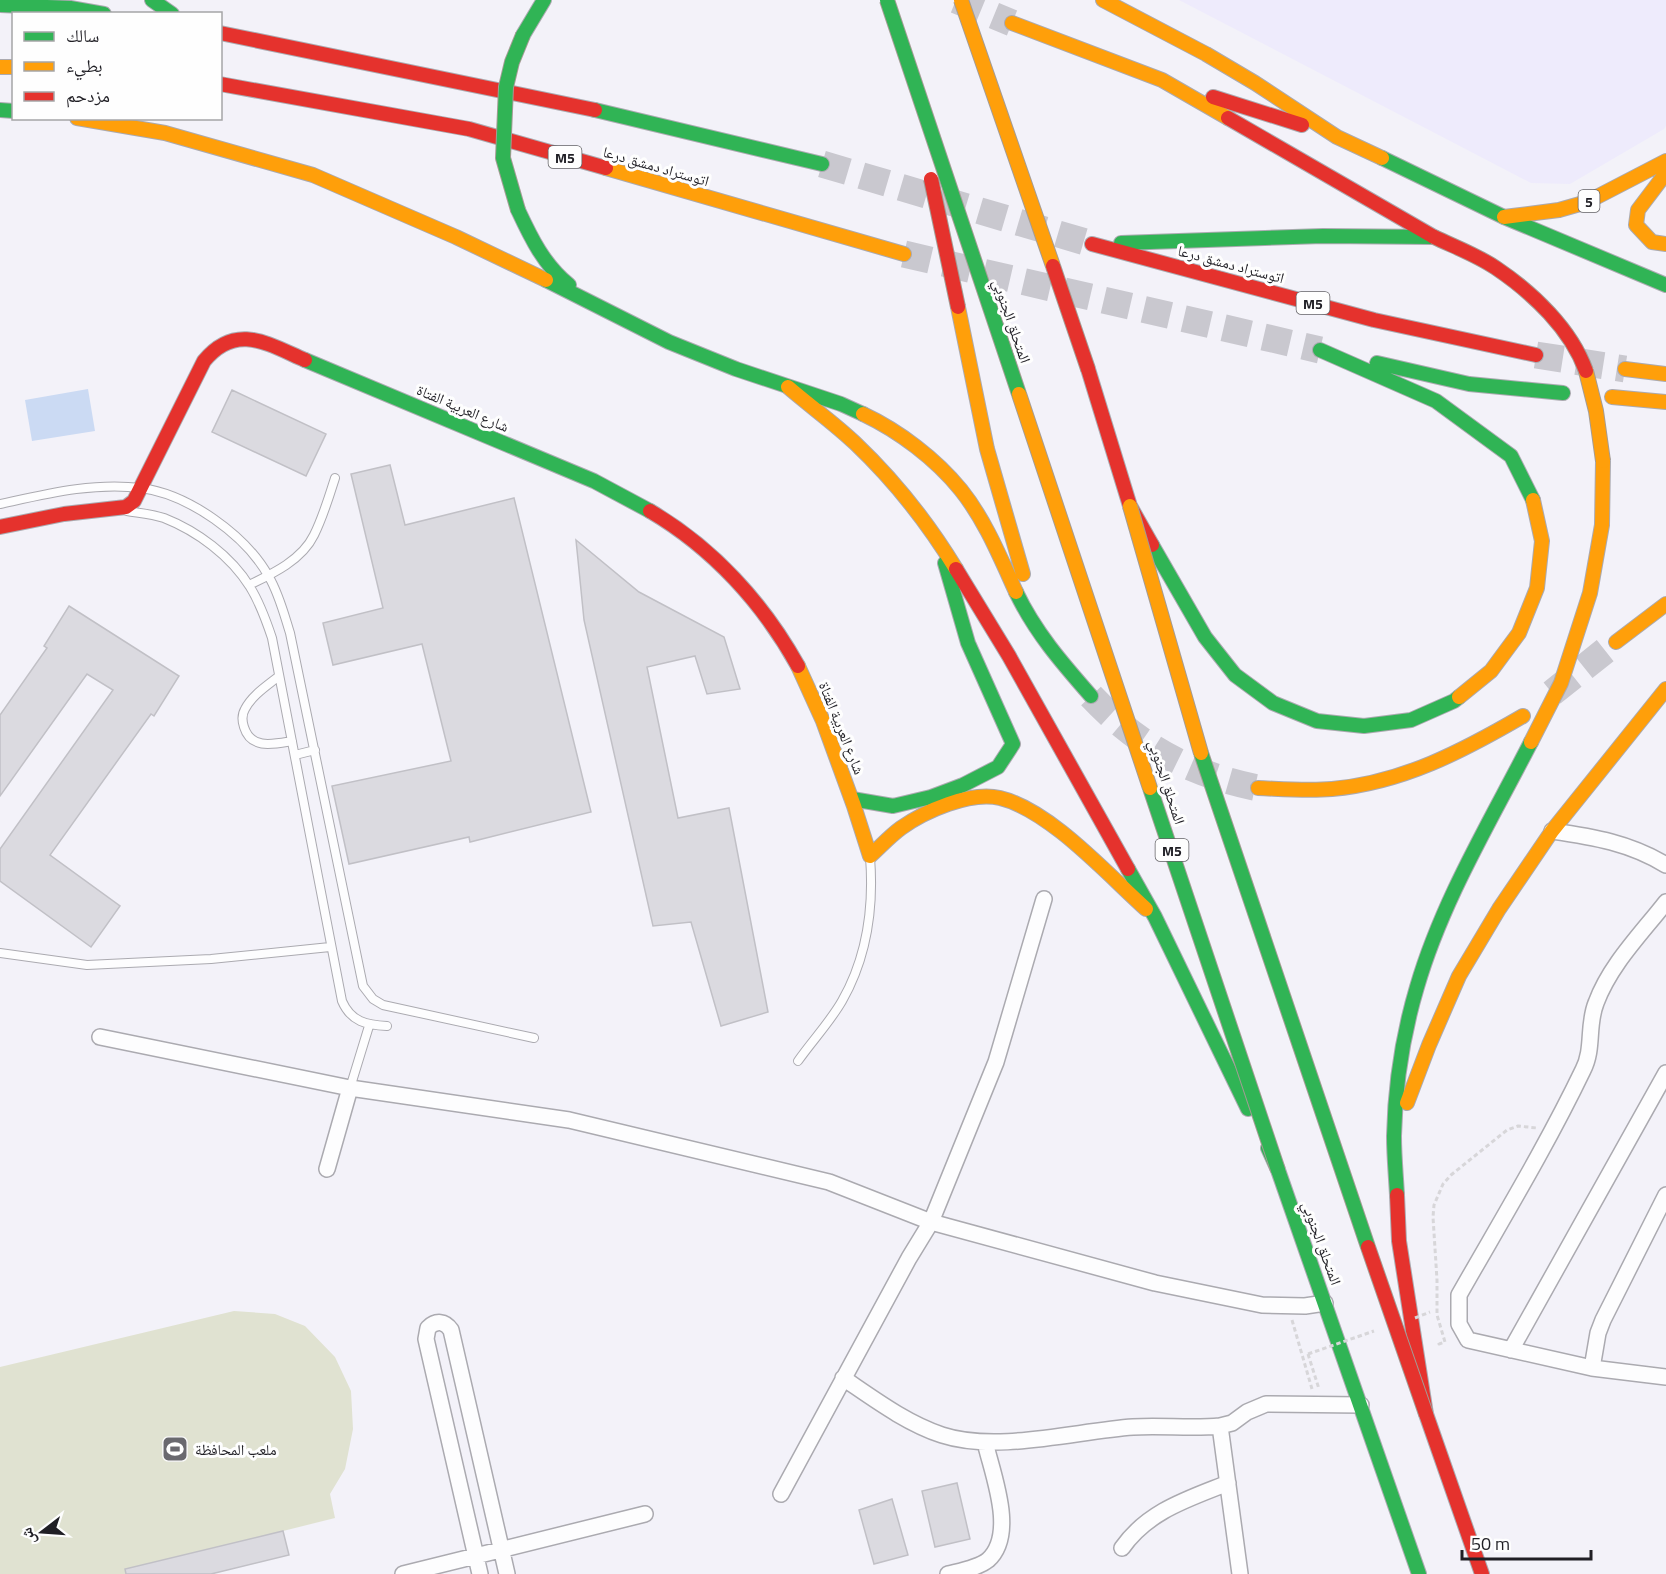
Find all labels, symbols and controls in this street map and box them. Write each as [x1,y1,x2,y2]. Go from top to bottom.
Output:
legend [12,12,222,120]
text: سالك [66,22,99,49]
text: بطيء [66,52,103,81]
text: مزدحم [66,82,110,109]
street label: اتوستراد دمشق درعا [600,140,712,192]
road number: M5 [548,146,582,168]
road number: 5 [1578,190,1600,212]
street label: اتوستراد دمشق درعا [1175,239,1287,289]
street label: المتحلق الجنوبي [986,276,1037,366]
road number: M5 [1296,292,1330,314]
street label: شارع العربية الفتاة [413,378,513,438]
street label: شارع العربية الفتاة [813,678,871,778]
street label: المتحلق الجنوبي [1142,737,1191,827]
road number: M5 [1156,839,1188,861]
street label: المتحلق الجنوبي [1295,1198,1348,1288]
sports icon: ملعب المحافظة [160,1434,190,1464]
place label: ملعب المحافظة [195,1438,277,1461]
north arrow [12,1502,72,1562]
scale bar [1462,1523,1591,1561]
text: ش [14,1525,42,1548]
text: 50 m [1471,1530,1510,1557]

